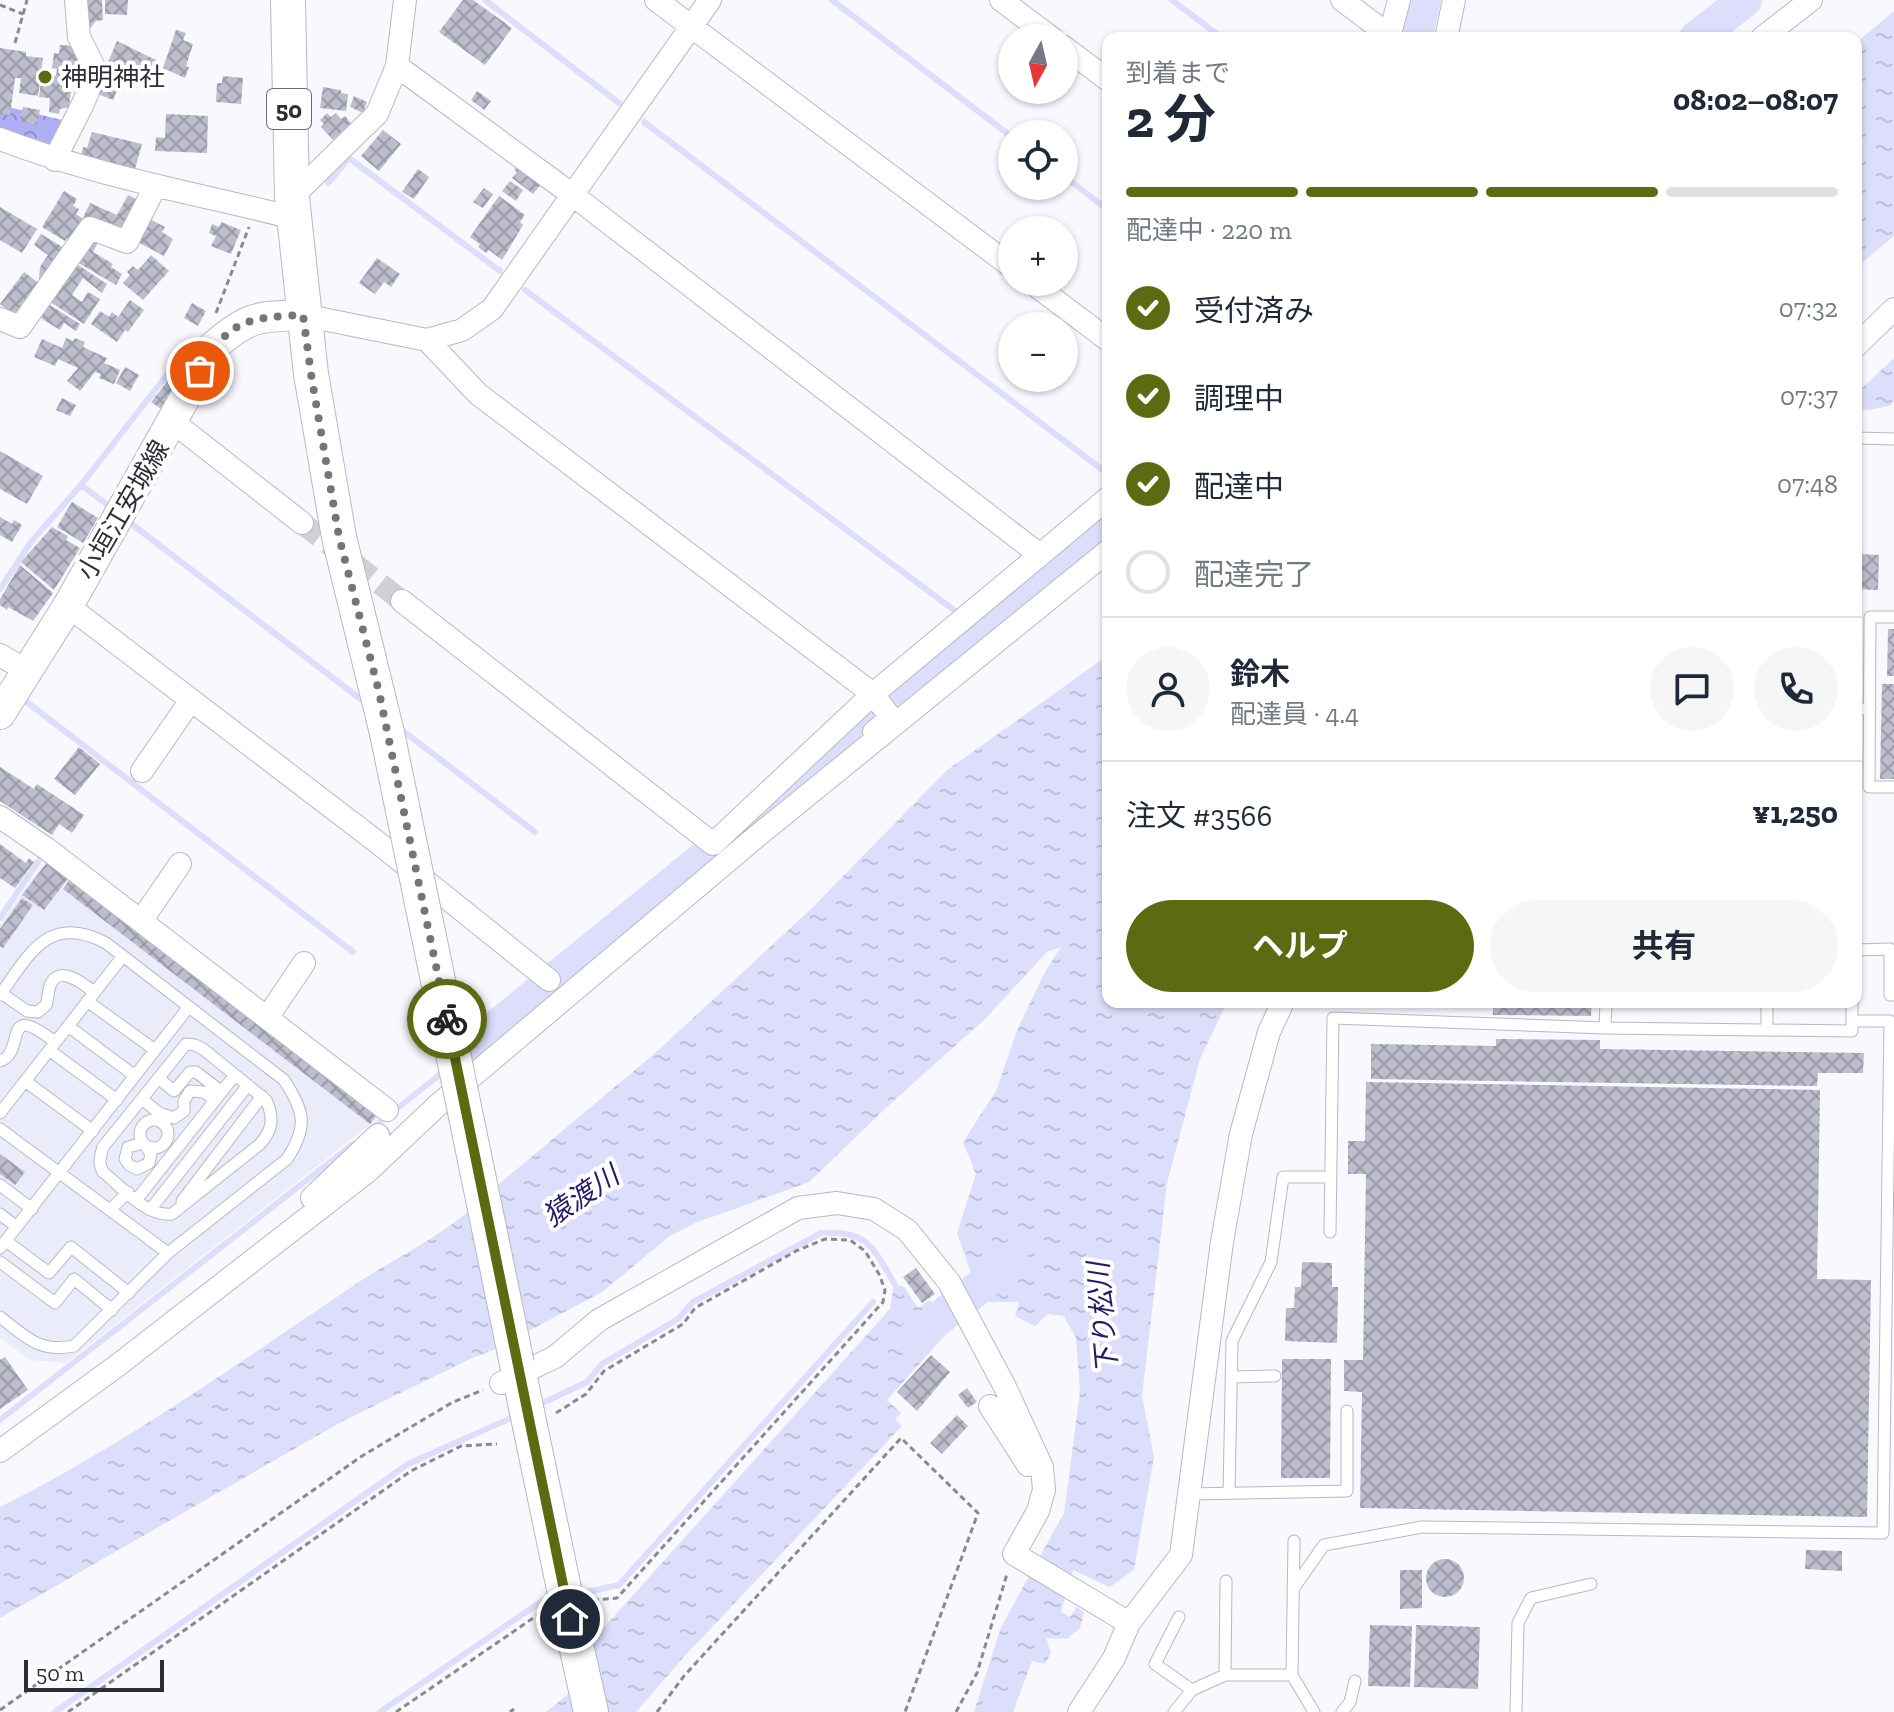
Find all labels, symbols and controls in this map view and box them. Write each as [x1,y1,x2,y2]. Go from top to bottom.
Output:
north arrow [998,24,1078,104]
map controls [998,24,1078,392]
text: 到着まで [1126,57,1230,89]
place label: 神明神社 [61,61,165,93]
marker: 神明神社 [36,68,54,86]
text: 08:02–08:07 [1673,82,1838,118]
text: 2 分 [1126,88,1216,150]
road number: 50 [267,89,311,129]
button: locate [998,120,1078,200]
text: 配達中 · 220 m [1126,214,1292,246]
button: + [998,216,1078,296]
icon: check [1126,286,1170,330]
text: 07:32 [1779,292,1838,324]
text: 受付済み [1194,293,1314,329]
button: − [998,312,1078,392]
pin [166,337,234,405]
icon: bag [178,349,222,393]
icon: check [1126,374,1170,418]
text: 07:37 [1780,380,1838,412]
text: 調理中 [1194,381,1284,417]
street label: 小垣江安城線 [70,434,176,586]
icon: check [1126,462,1170,506]
text: 07:48 [1777,468,1838,500]
text: 配達中 [1194,469,1284,505]
text: 配達完了 [1194,557,1314,593]
button: person [1126,647,1210,731]
button: chat [1650,647,1734,731]
button: phone [1754,647,1838,731]
text: 鈴木 [1230,656,1290,692]
text: 配達員 · 4.4 [1230,698,1359,730]
text: ¥1,250 [1752,795,1838,831]
text: 注文 #3566 [1126,798,1272,834]
button: ヘルプ [1126,900,1474,992]
button: 共有 [1490,900,1838,992]
courier [407,979,487,1059]
icon: bike [425,997,469,1041]
water label: 猿渡川 [537,1157,628,1233]
water label: 下り松川 [1081,1258,1124,1375]
pin [536,1585,604,1653]
icon: home [548,1597,592,1641]
scale bar [24,1656,164,1692]
text: 50 m [36,1660,84,1687]

